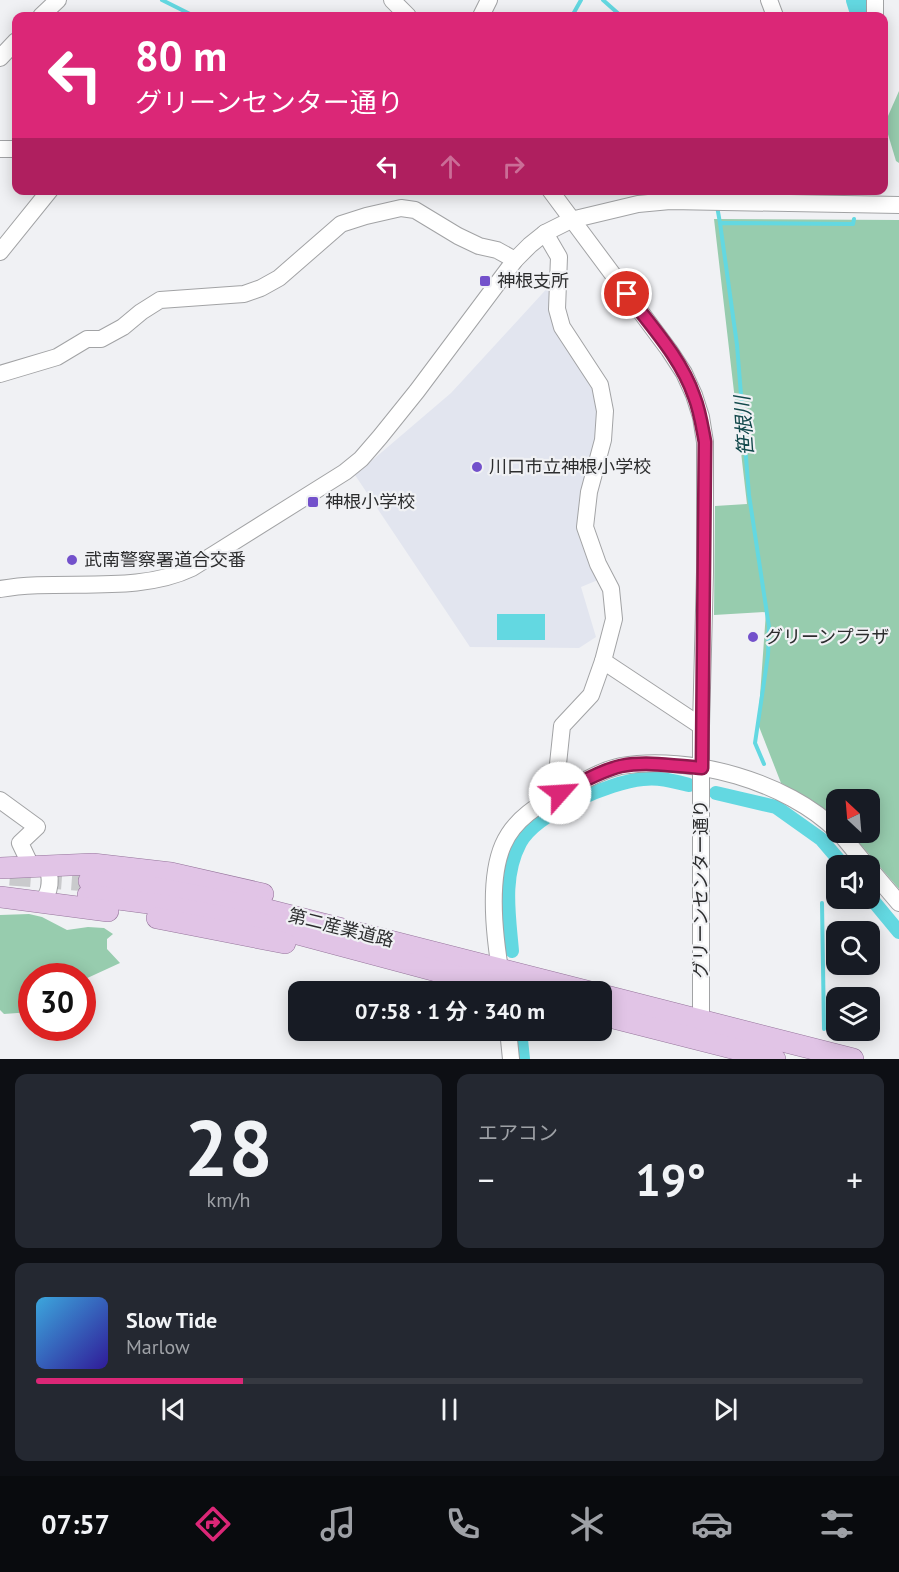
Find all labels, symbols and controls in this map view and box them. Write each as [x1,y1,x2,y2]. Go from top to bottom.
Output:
text: 80 m [135,28,227,83]
icon: left [36,36,114,114]
text: グリーンセンター通り [135,85,404,119]
icon: left [371,150,404,183]
icon: ahead [434,150,467,183]
icon: right [497,150,530,183]
pin [601,268,652,319]
place label: 神根支所 [497,269,569,292]
marker: 神根支所 [478,274,492,288]
icon: arrive [610,277,643,310]
water label: 笹根川 [729,393,759,457]
place label: 川口市立神根小学校 [489,455,651,478]
marker: 川口市立神根小学校 [470,460,484,474]
place label: 神根小学校 [325,490,415,513]
marker: 神根小学校 [306,495,320,509]
place label: 武南警察署道合交番 [84,548,246,571]
marker: 武南警察署道合交番 [65,553,79,567]
place label: グリーンプラザ [765,625,890,648]
marker: グリーンプラザ [746,630,760,644]
position arrow [528,761,592,825]
north arrow [826,789,880,843]
map controls [826,789,880,1041]
street label: グリーンセンター通り [689,799,712,979]
button: sound [826,855,880,909]
street label: 第二産業道路 [286,903,396,952]
button: search [826,921,880,975]
speed limit sign: 30 [18,963,96,1041]
button: layers [826,987,880,1041]
text: 07:58 · 1 分 · 340 m [355,997,545,1025]
text: 28 [184,1097,273,1198]
text: エアコン [478,1120,558,1146]
text: 19° [635,1150,706,1208]
text: − [478,1158,495,1201]
text: + [846,1158,863,1201]
text: km/h [207,1187,250,1213]
text: Slow Tide [126,1306,217,1334]
text: Marlow [126,1334,190,1360]
icon: previous [157,1393,190,1426]
icon: pause [433,1393,466,1426]
icon: next [709,1393,742,1426]
icon: directions [192,1503,234,1545]
icon: music [317,1503,359,1545]
icon: phone [442,1503,484,1545]
icon: climate [566,1503,608,1545]
icon: car [691,1503,733,1545]
icon: filters [816,1503,858,1545]
text: 07:57 [41,1507,110,1541]

